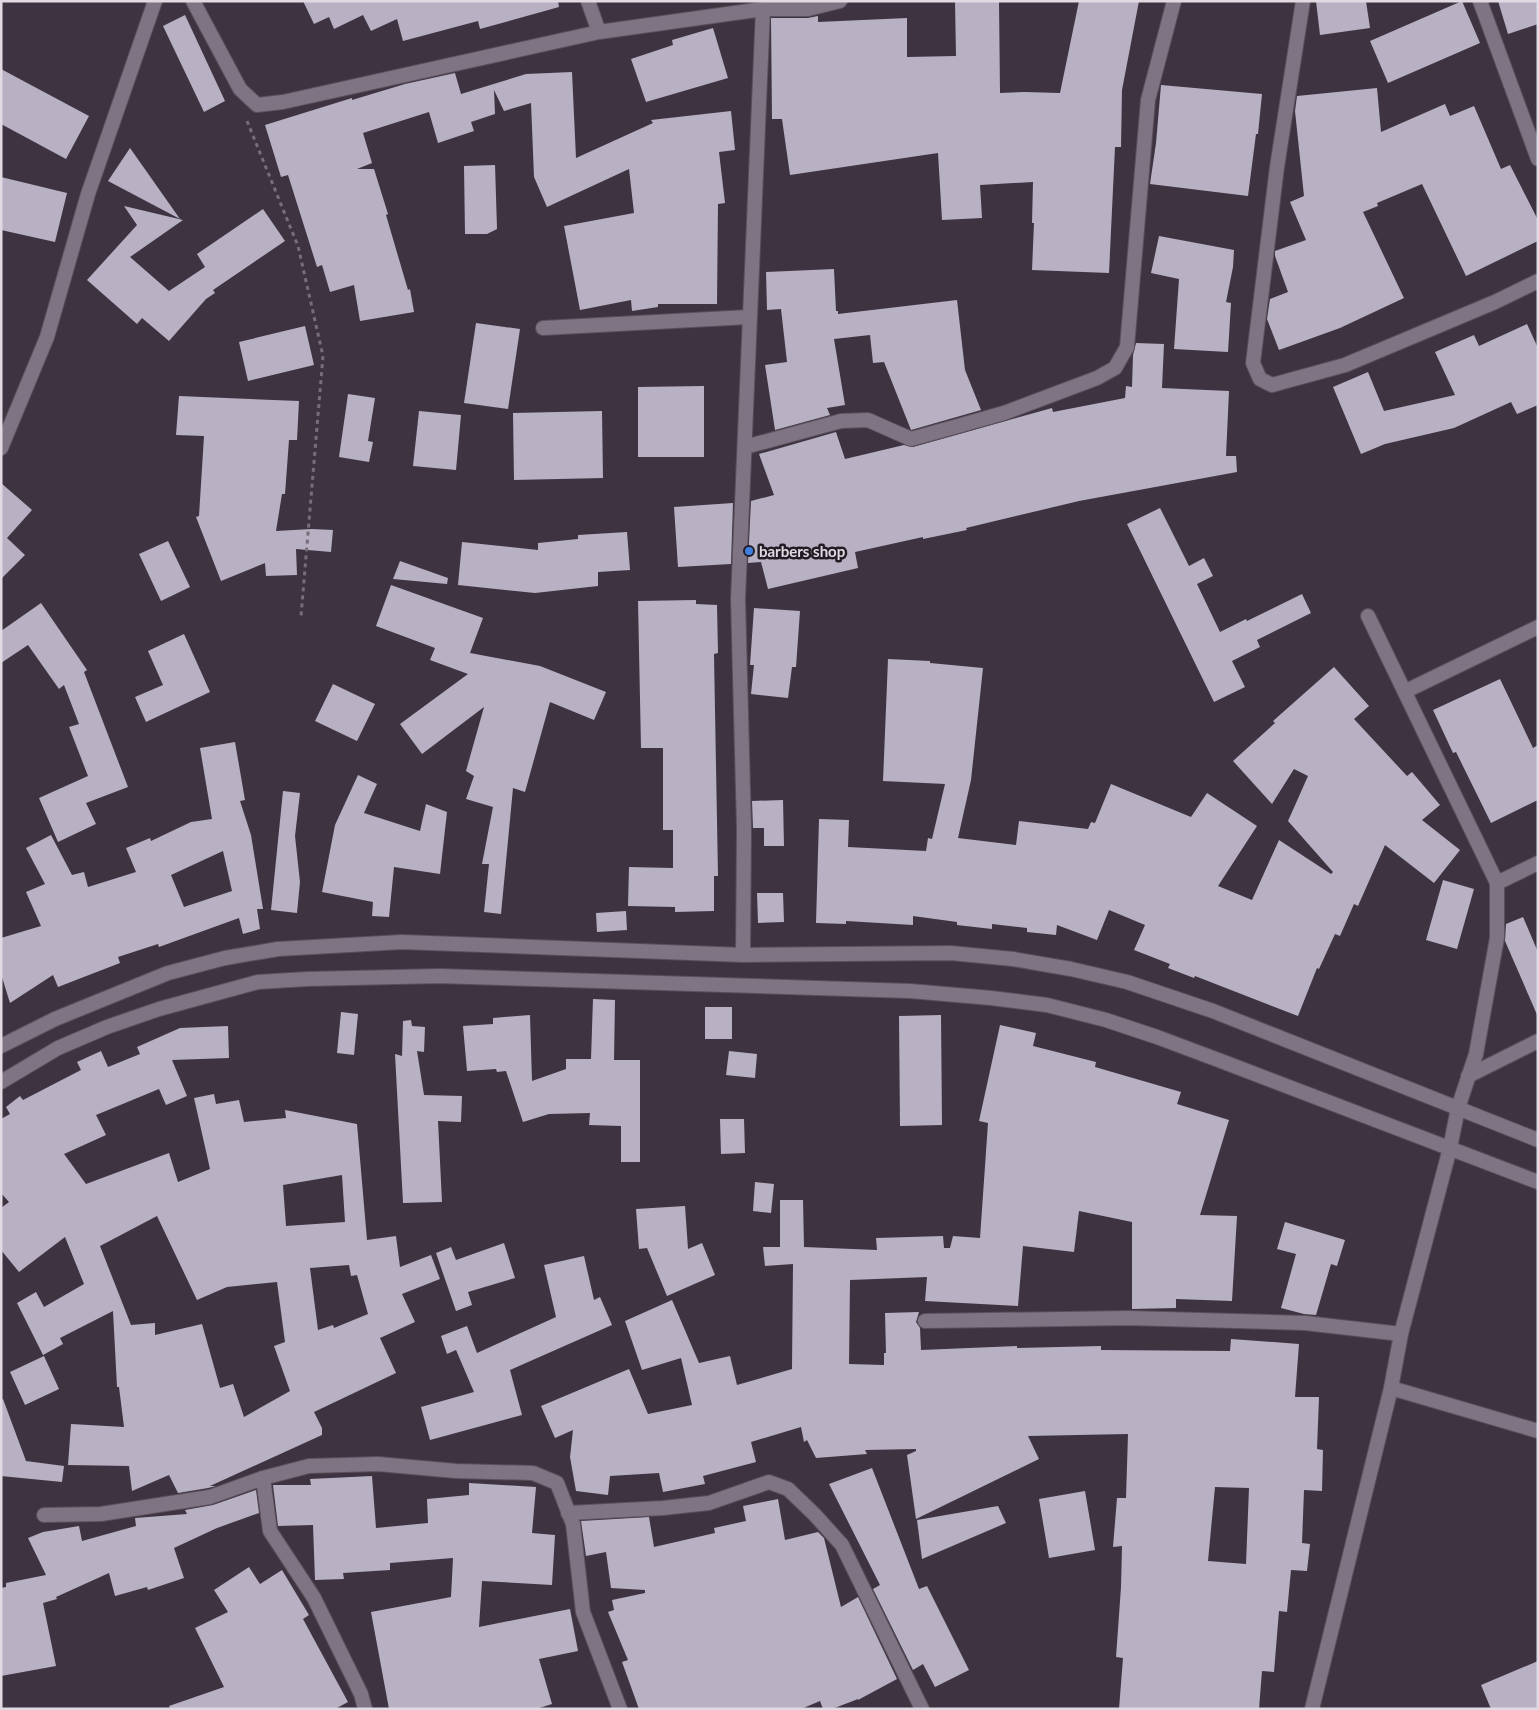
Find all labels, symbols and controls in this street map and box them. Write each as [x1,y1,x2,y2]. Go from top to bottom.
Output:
place label: barbers shop [759,542,845,560]
marker: barbers shop [743,545,755,557]

